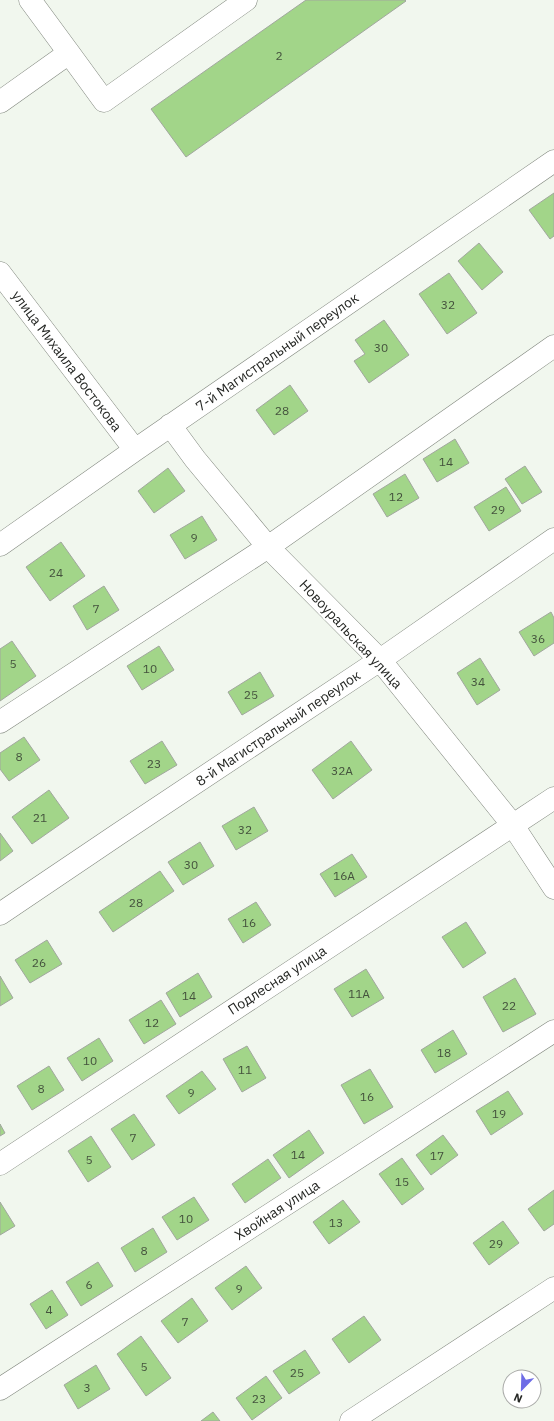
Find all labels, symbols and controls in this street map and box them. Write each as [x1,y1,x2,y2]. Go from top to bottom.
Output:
house number: 2 [275,48,283,63]
street label: улица Михаила Востокова [8,287,126,436]
street label: 7-й Магистральный переулок [192,289,362,415]
house number: 32 [441,297,455,312]
house number: 30 [374,340,388,355]
house number: 28 [275,403,289,418]
house number: 14 [439,454,453,469]
house number: 12 [389,489,403,504]
house number: 29 [491,502,505,517]
house number: 9 [190,530,198,545]
house number: 24 [49,565,63,580]
street label: Новоуральская улица [296,576,407,693]
house number: 7 [92,601,100,616]
house number: 36 [531,631,545,646]
house number: 5 [9,656,17,671]
house number: 10 [143,661,157,676]
street label: 8-й Магистральный переулок [192,666,364,790]
house number: 34 [471,674,485,689]
house number: 25 [244,687,258,702]
house number: 8 [15,749,23,764]
house number: 23 [147,756,161,771]
house number: 32А [331,763,353,778]
house number: 21 [33,810,47,825]
house number: 32 [238,822,252,837]
house number: 30 [184,857,198,872]
house number: 16А [333,868,355,883]
house number: 28 [129,895,143,910]
house number: 16 [242,915,256,930]
street label: Подлесная улица [224,941,330,1019]
house number: 26 [32,955,46,970]
house number: 11А [348,986,370,1001]
house number: 14 [182,988,196,1003]
house number: 22 [502,998,516,1013]
house number: 12 [145,1015,159,1030]
house number: 18 [437,1045,451,1060]
house number: 10 [83,1053,97,1068]
house number: 11 [238,1062,252,1077]
house number: 8 [37,1081,45,1096]
house number: 9 [187,1085,195,1100]
house number: 16 [360,1089,374,1104]
house number: 19 [492,1106,506,1121]
house number: 7 [129,1130,137,1145]
house number: 14 [291,1147,305,1162]
house number: 17 [430,1148,444,1163]
house number: 5 [85,1152,93,1167]
house number: 15 [395,1174,409,1189]
street label: Хвойная улица [231,1176,323,1244]
house number: 10 [179,1211,193,1226]
house number: 13 [329,1215,343,1230]
house number: 29 [489,1236,503,1251]
house number: 8 [140,1243,148,1258]
house number: 6 [85,1277,93,1292]
house number: 9 [235,1281,243,1296]
house number: 4 [45,1302,53,1317]
house number: 7 [181,1314,189,1329]
house number: 5 [140,1359,148,1374]
house number: 25 [290,1365,304,1380]
north arrow [502,1369,542,1409]
house number: 3 [83,1380,91,1395]
text: N [512,1390,524,1406]
house number: 23 [252,1391,266,1406]

